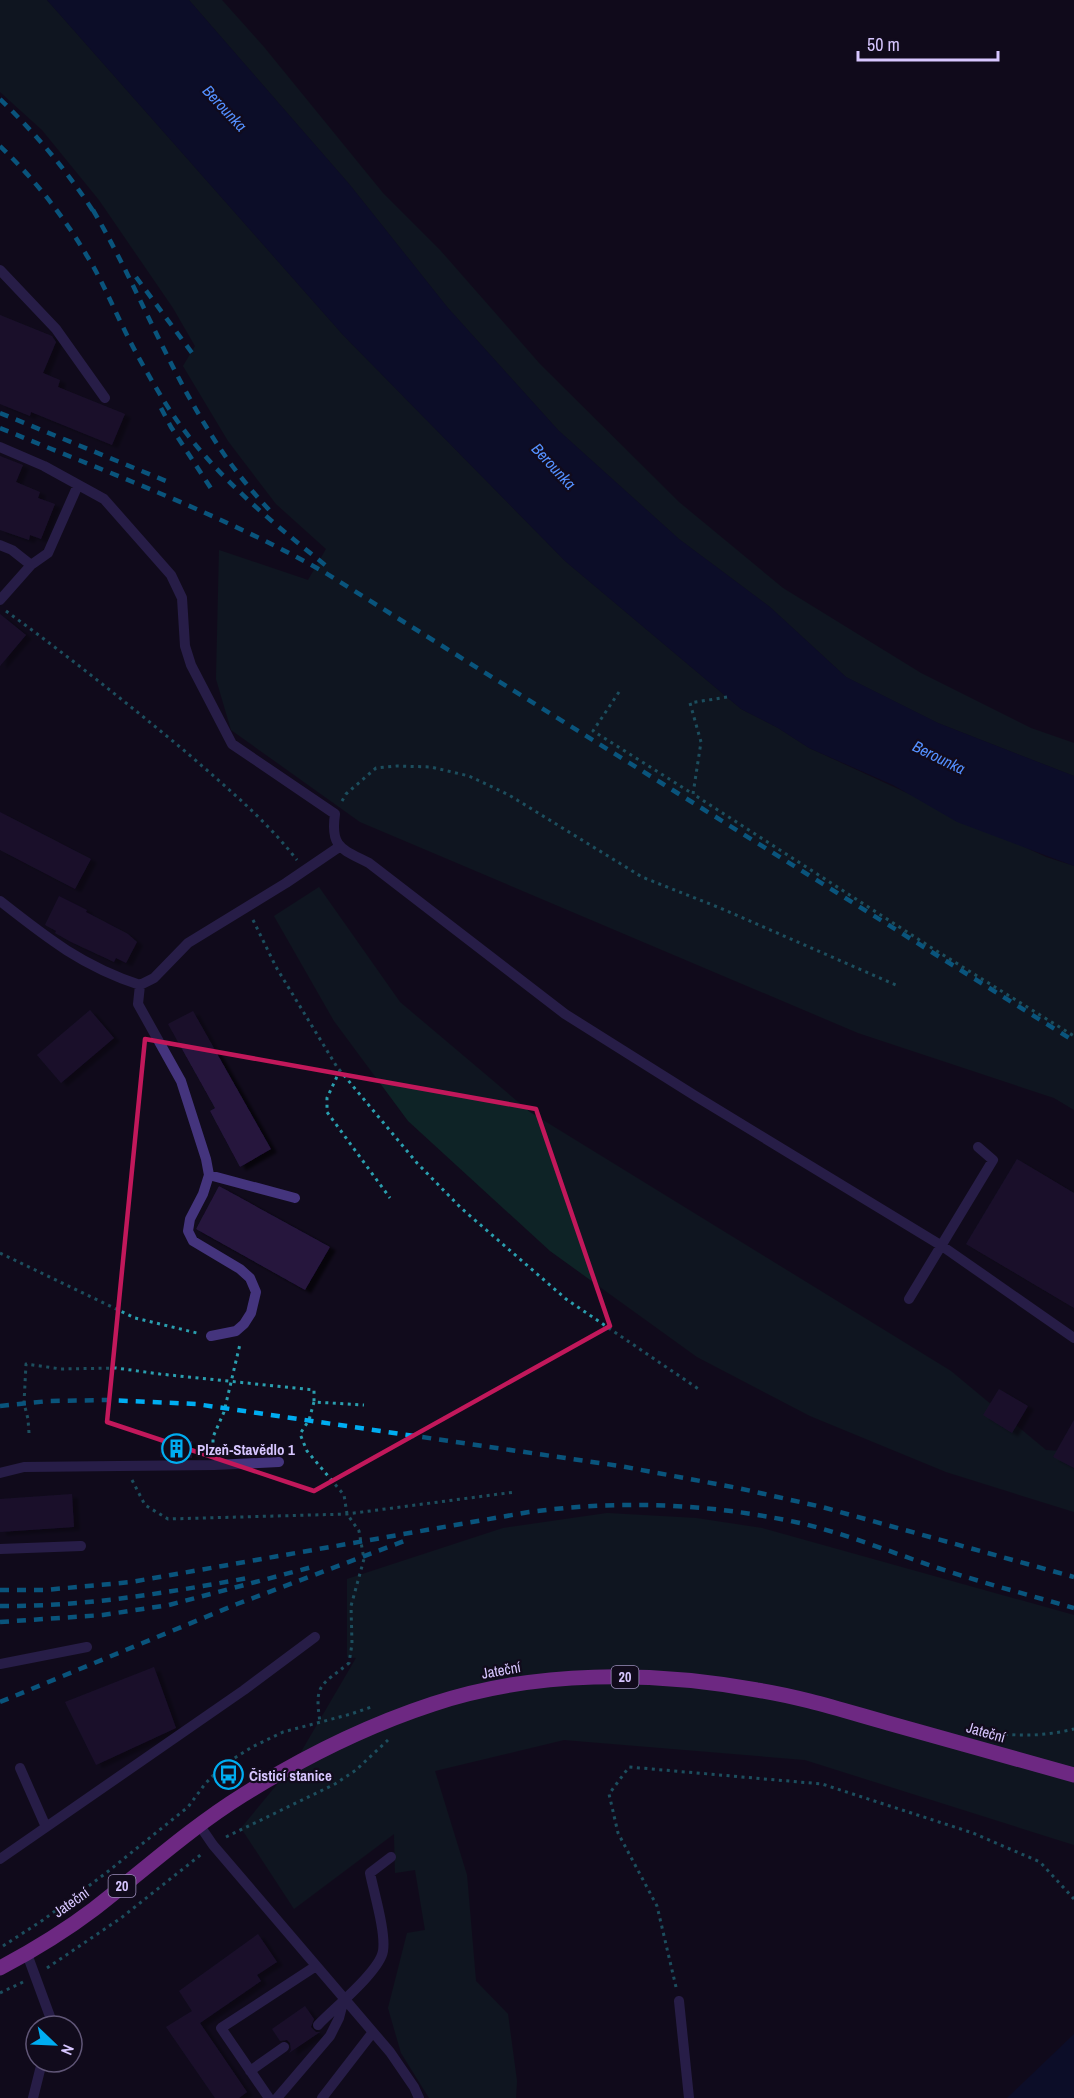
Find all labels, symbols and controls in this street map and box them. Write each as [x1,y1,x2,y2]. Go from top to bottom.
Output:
scale bar [858,24,998,62]
text: 50 m [867,32,900,57]
water label: Berounka [198,80,252,136]
water label: Berounka [527,438,581,494]
water label: Berounka [909,735,969,779]
building icon: Plzeň-Stavědlo 1 [160,1433,192,1465]
place label: Plzeň-Stavědlo 1 [197,1439,295,1460]
street label: Jateční [480,1656,523,1684]
road number: 20 [612,1666,638,1688]
street label: Jateční [964,1716,1009,1748]
bus stop icon: Čisticí stanice [212,1759,244,1791]
place label: Čisticí stanice [249,1765,332,1786]
road number: 20 [108,1875,136,1897]
street label: Jateční [49,1882,94,1922]
north arrow [24,2014,84,2074]
text: N [56,2041,80,2059]

